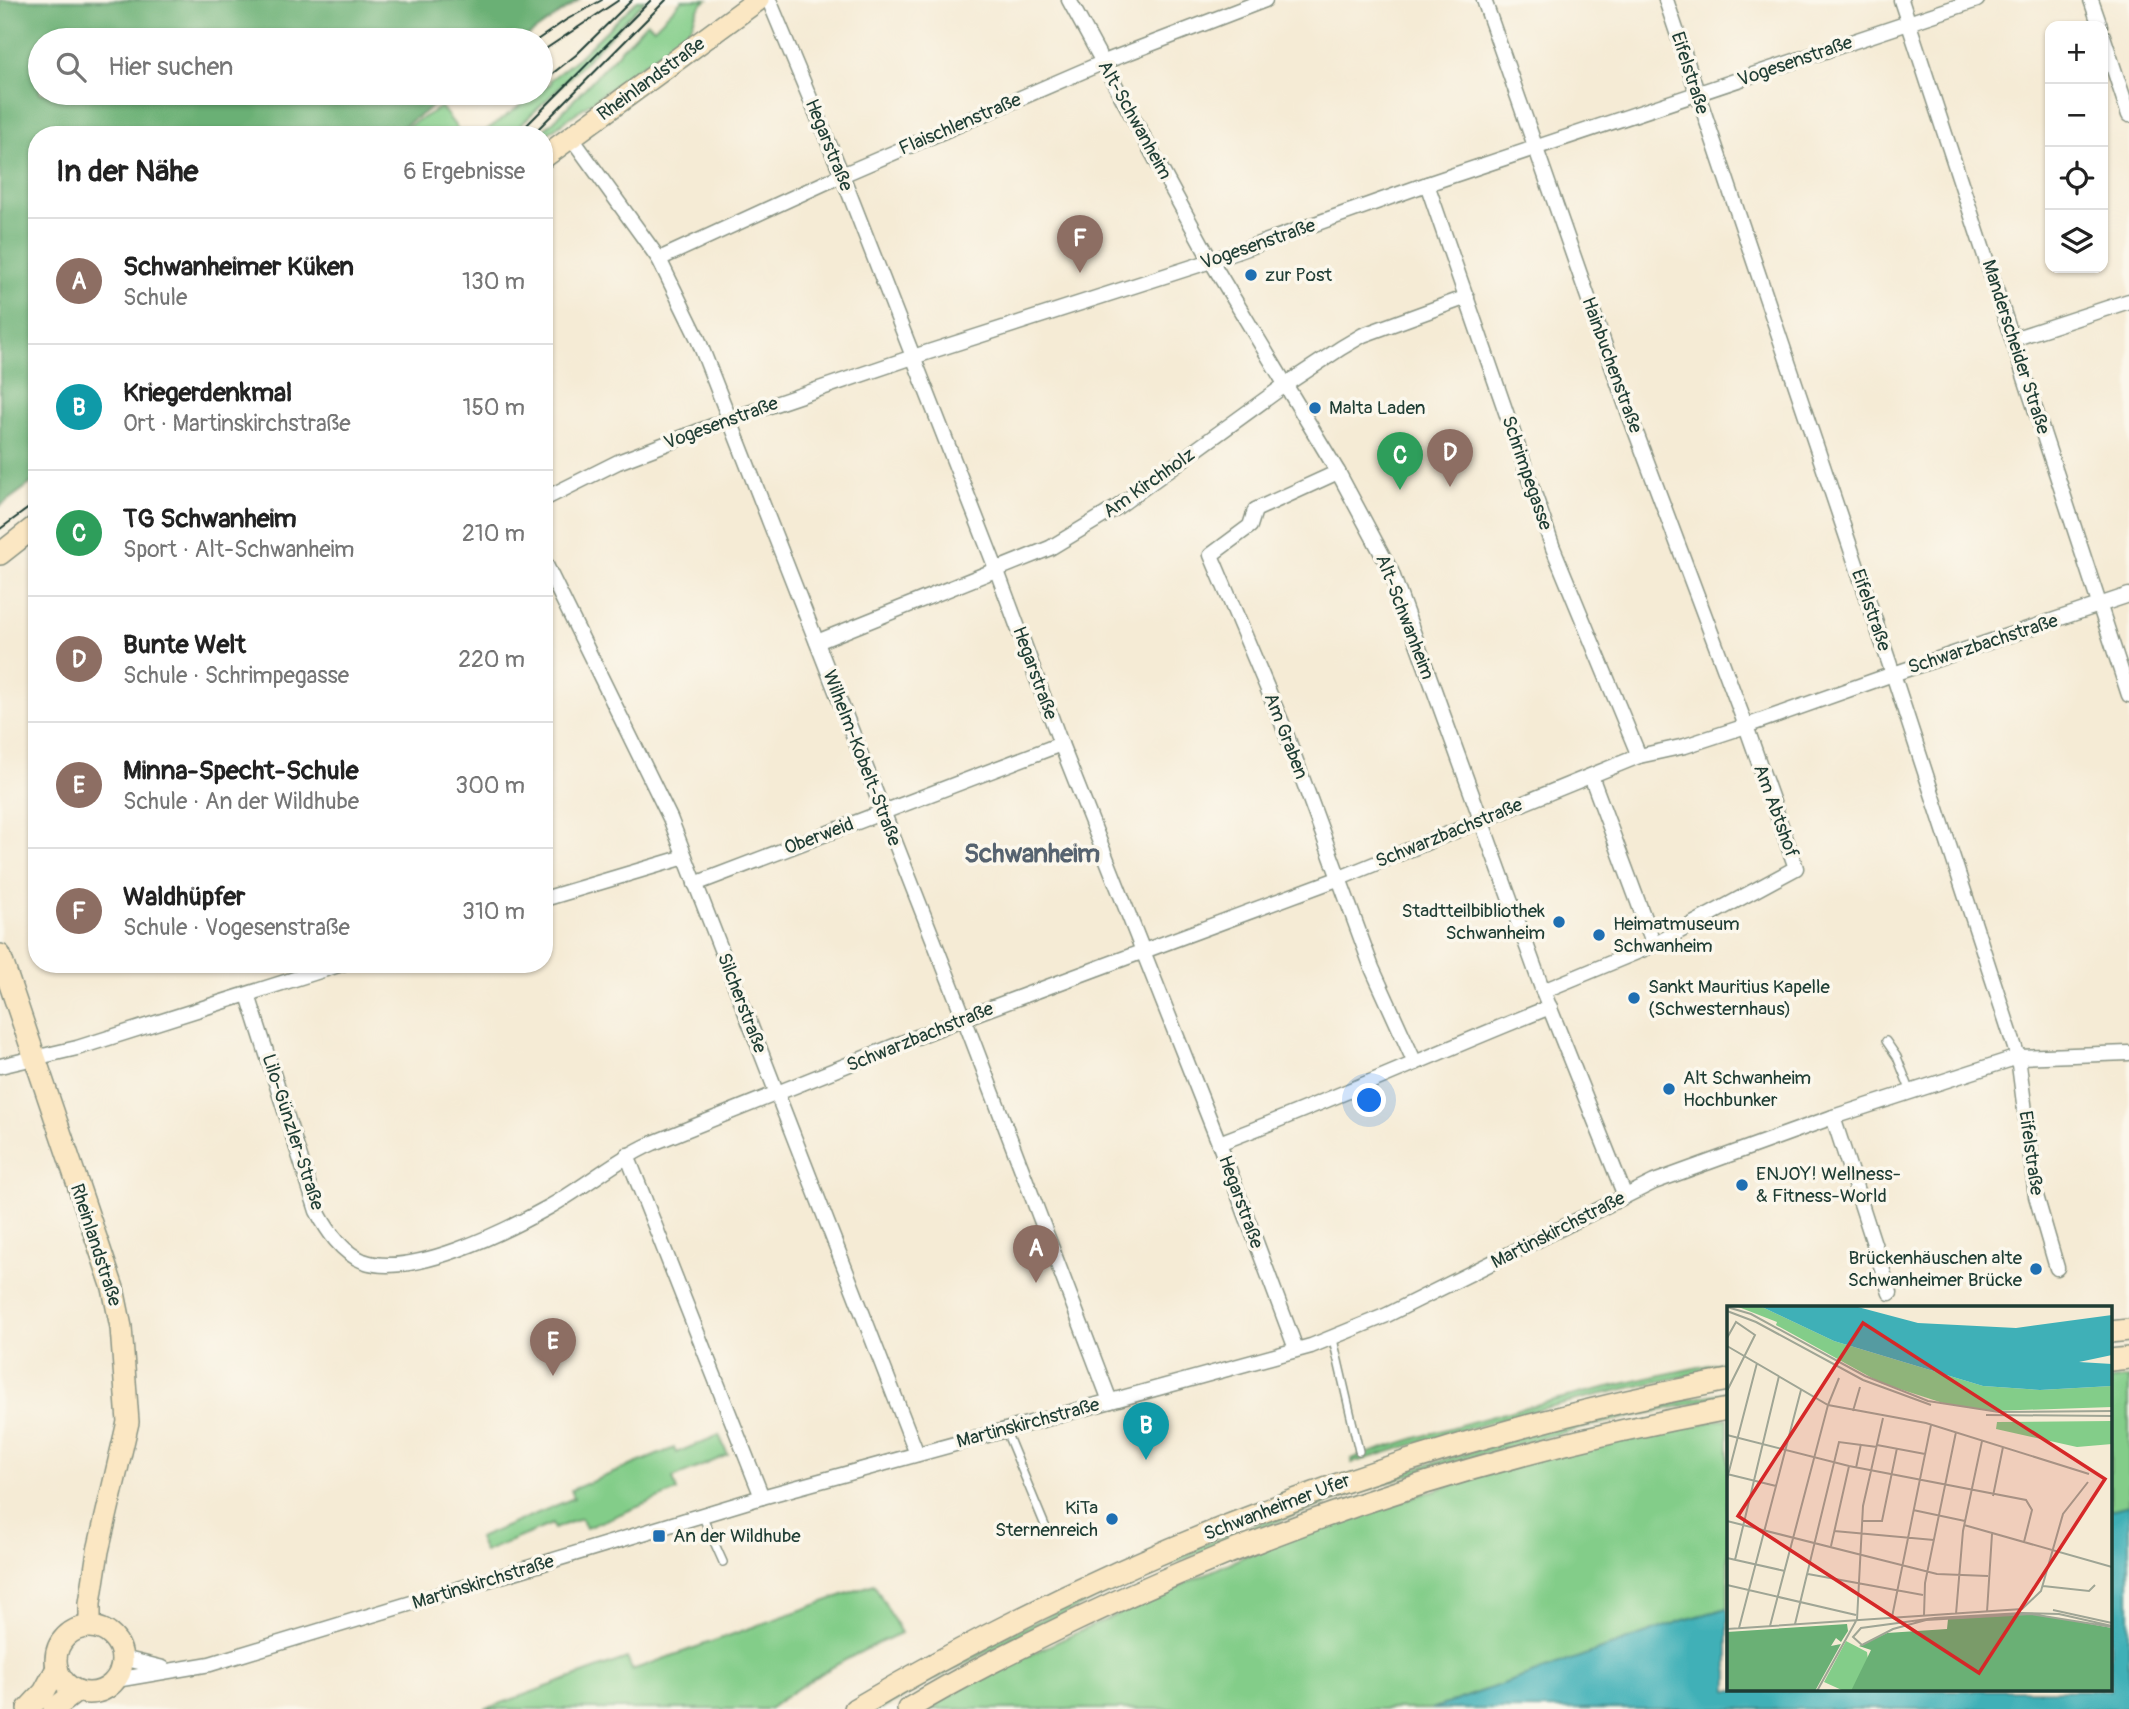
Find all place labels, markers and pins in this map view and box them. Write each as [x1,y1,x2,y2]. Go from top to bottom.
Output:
pin: F [1057,215,1103,273]
place label: zur Post [1265,263,1333,287]
marker: zur Post [1243,267,1259,283]
place label: Malta Laden [1329,396,1425,420]
marker: Malta Laden [1307,400,1323,416]
pin: D [1427,429,1473,487]
pin: C [1377,432,1423,490]
place label: Stadtteilbibliothek Schwanheim [1402,899,1545,945]
place label: Heimatmuseum Schwanheim [1613,912,1740,958]
marker: Stadtteilbibliothek Schwanheim [1551,914,1567,930]
marker: Heimatmuseum Schwanheim [1591,927,1607,943]
place label: Sankt Mauritius Kapelle (Schwesternhaus) [1648,975,1831,1021]
marker: Sankt Mauritius Kapelle (Schwesternhaus) [1626,990,1642,1006]
place label: Alt Schwanheim Hochbunker [1683,1066,1811,1112]
marker: Alt Schwanheim Hochbunker [1661,1081,1677,1097]
place label: ENJOY! Wellness- & Fitness-World [1756,1162,1901,1208]
marker: ENJOY! Wellness- & Fitness-World [1734,1177,1750,1193]
pin: A [1013,1225,1059,1283]
place label: Brückenhäuschen alte Schwanheimer Brücke [1848,1246,2023,1292]
marker: Brückenhäuschen alte Schwanheimer Brücke [2028,1261,2044,1277]
pin: E [530,1318,576,1376]
pin: B [1123,1402,1169,1460]
place label: KiTa Sternenreich [995,1496,1098,1542]
marker: KiTa Sternenreich [1104,1511,1120,1527]
place label: An der Wildhube [673,1524,801,1548]
marker: An der Wildhube [651,1528,667,1544]

